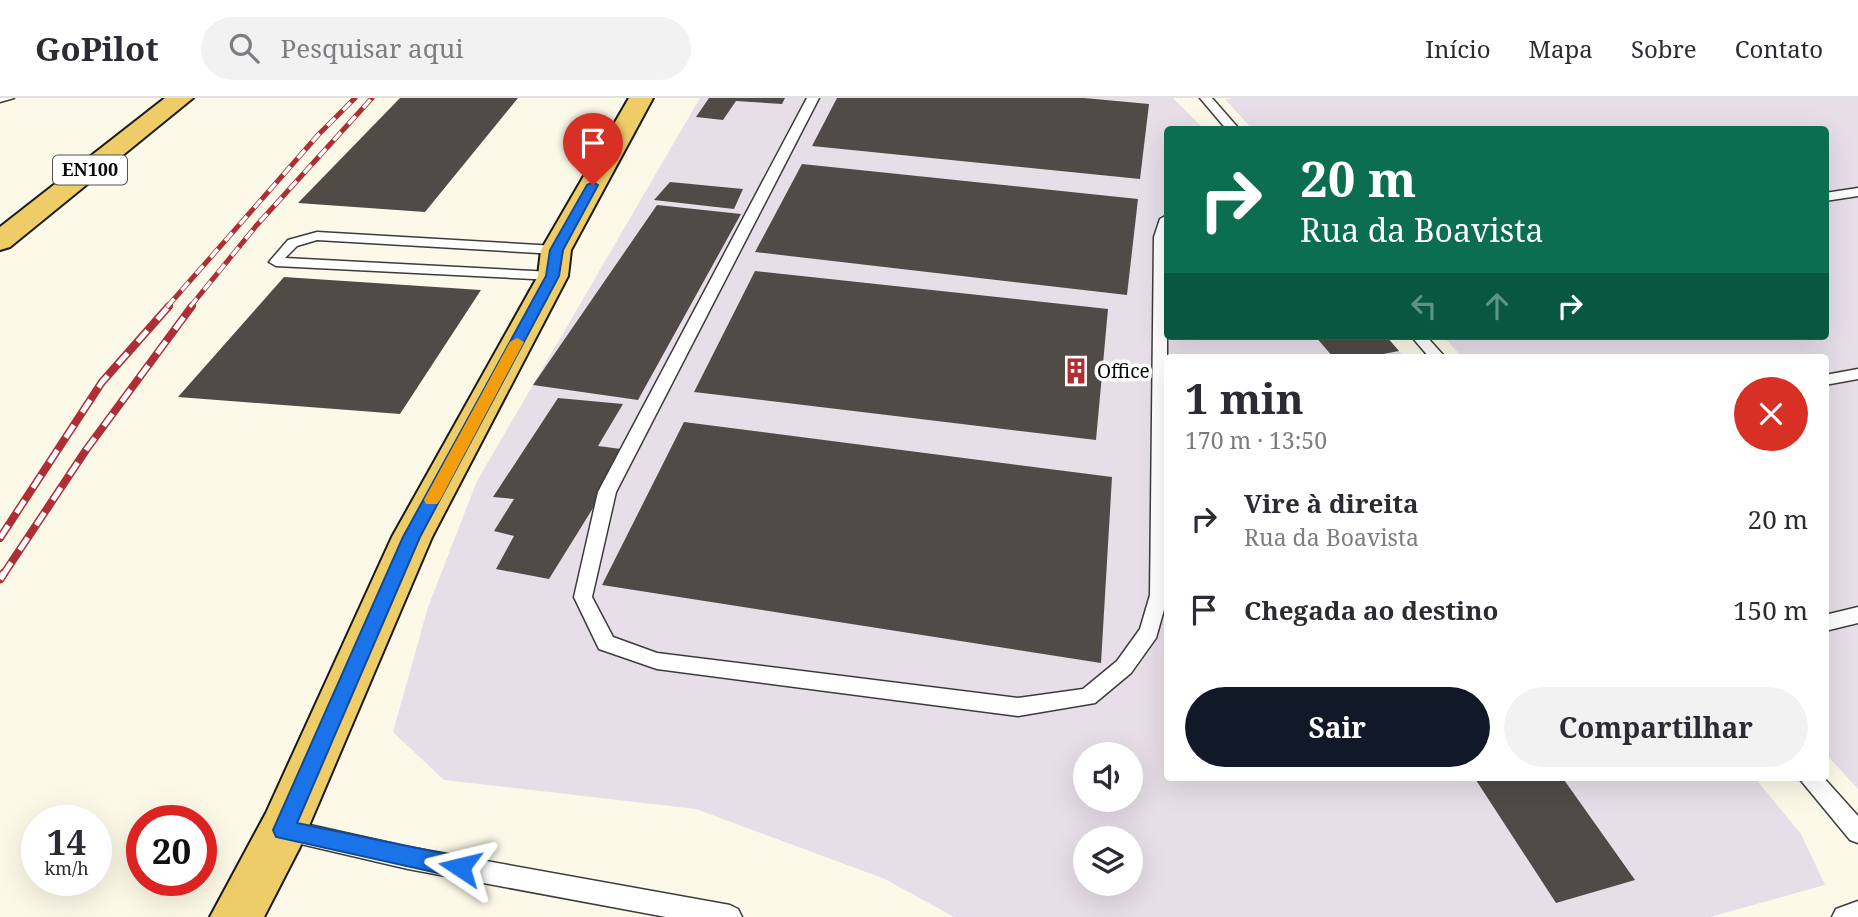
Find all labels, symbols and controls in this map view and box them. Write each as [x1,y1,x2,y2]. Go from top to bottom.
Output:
search box [201,17,691,80]
text: GoPilot [35,26,159,71]
icon: search [225,29,263,67]
text: Pesquisar aqui [281,30,464,66]
text: Início [1425,32,1491,65]
text: Mapa [1529,32,1593,65]
text: Sobre [1631,32,1697,65]
text: Contato [1735,32,1823,65]
pin [563,113,623,185]
icon: arrive [574,124,612,162]
text: 20 m [1300,145,1416,211]
icon: right [1185,154,1276,245]
road number: EN100 [53,156,127,184]
text: Rua da Boavista [1300,208,1544,251]
icon: left [1405,287,1443,325]
icon: ahead [1478,287,1516,325]
icon: right [1551,287,1589,325]
building icon: Office [1061,356,1091,386]
place label: Office [1097,358,1150,384]
text: 1 min [1185,369,1304,426]
button: close [1734,377,1808,451]
text: 170 m · 13:50 [1185,424,1327,456]
text: Vire à direita [1244,485,1419,521]
icon: right [1185,500,1223,538]
text: 20 m [1748,501,1808,537]
text: Rua da Boavista [1244,521,1419,553]
icon: arrive [1185,591,1223,629]
text: Chegada ao destino [1244,592,1499,628]
text: 150 m [1733,592,1808,628]
button: Sair [1185,687,1490,767]
button: Compartilhar [1504,687,1808,767]
map controls [1073,742,1143,896]
button: sound [1073,742,1143,812]
speed limit sign: 20 [126,805,217,896]
text: 14 [47,818,86,865]
button: layers [1073,826,1143,896]
position arrow [423,830,497,904]
text: km/h [44,856,89,880]

